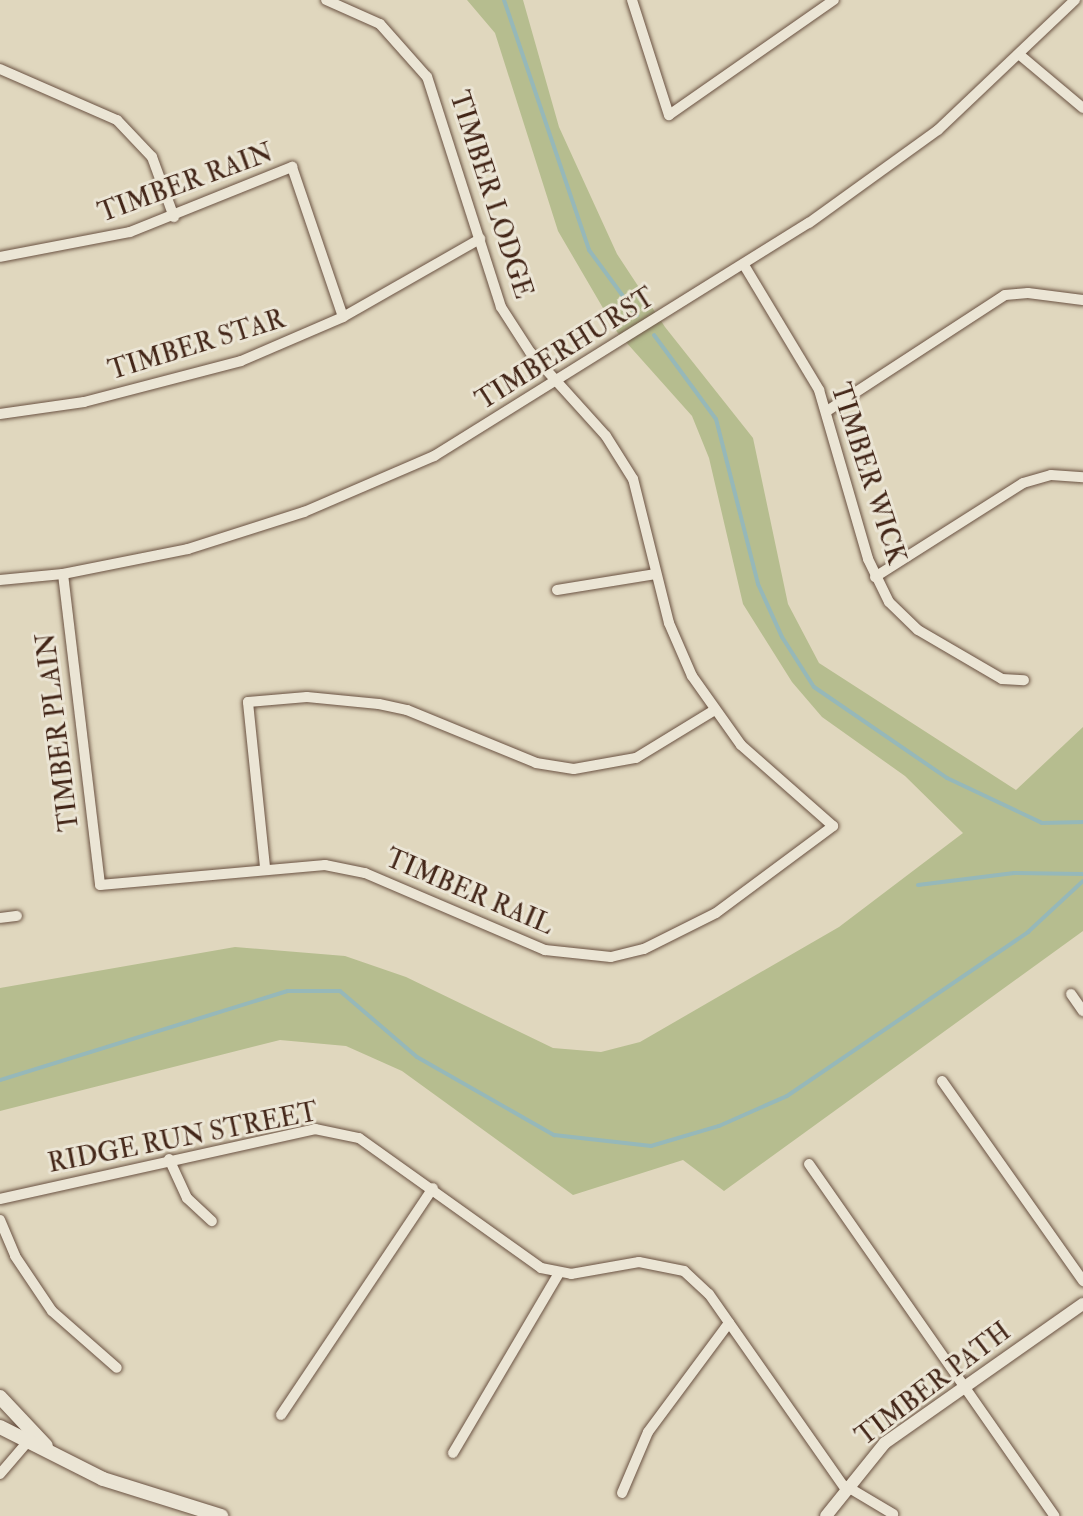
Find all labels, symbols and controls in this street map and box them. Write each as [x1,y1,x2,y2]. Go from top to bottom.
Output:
street label: TIMBER LODGE [442,87,538,303]
street label: TIMBER RAIN [94,138,278,230]
street label: TIMBERHURST [471,283,661,417]
street label: TIMBER STAR [105,304,289,388]
street label: TIMBER WICK [823,379,911,569]
street label: TIMBER PLAIN [31,631,87,833]
street label: TIMBER RAIL [380,844,558,942]
street label: RIDGE RUN STREET [46,1098,320,1180]
street label: TIMBER PATH [851,1317,1017,1453]

